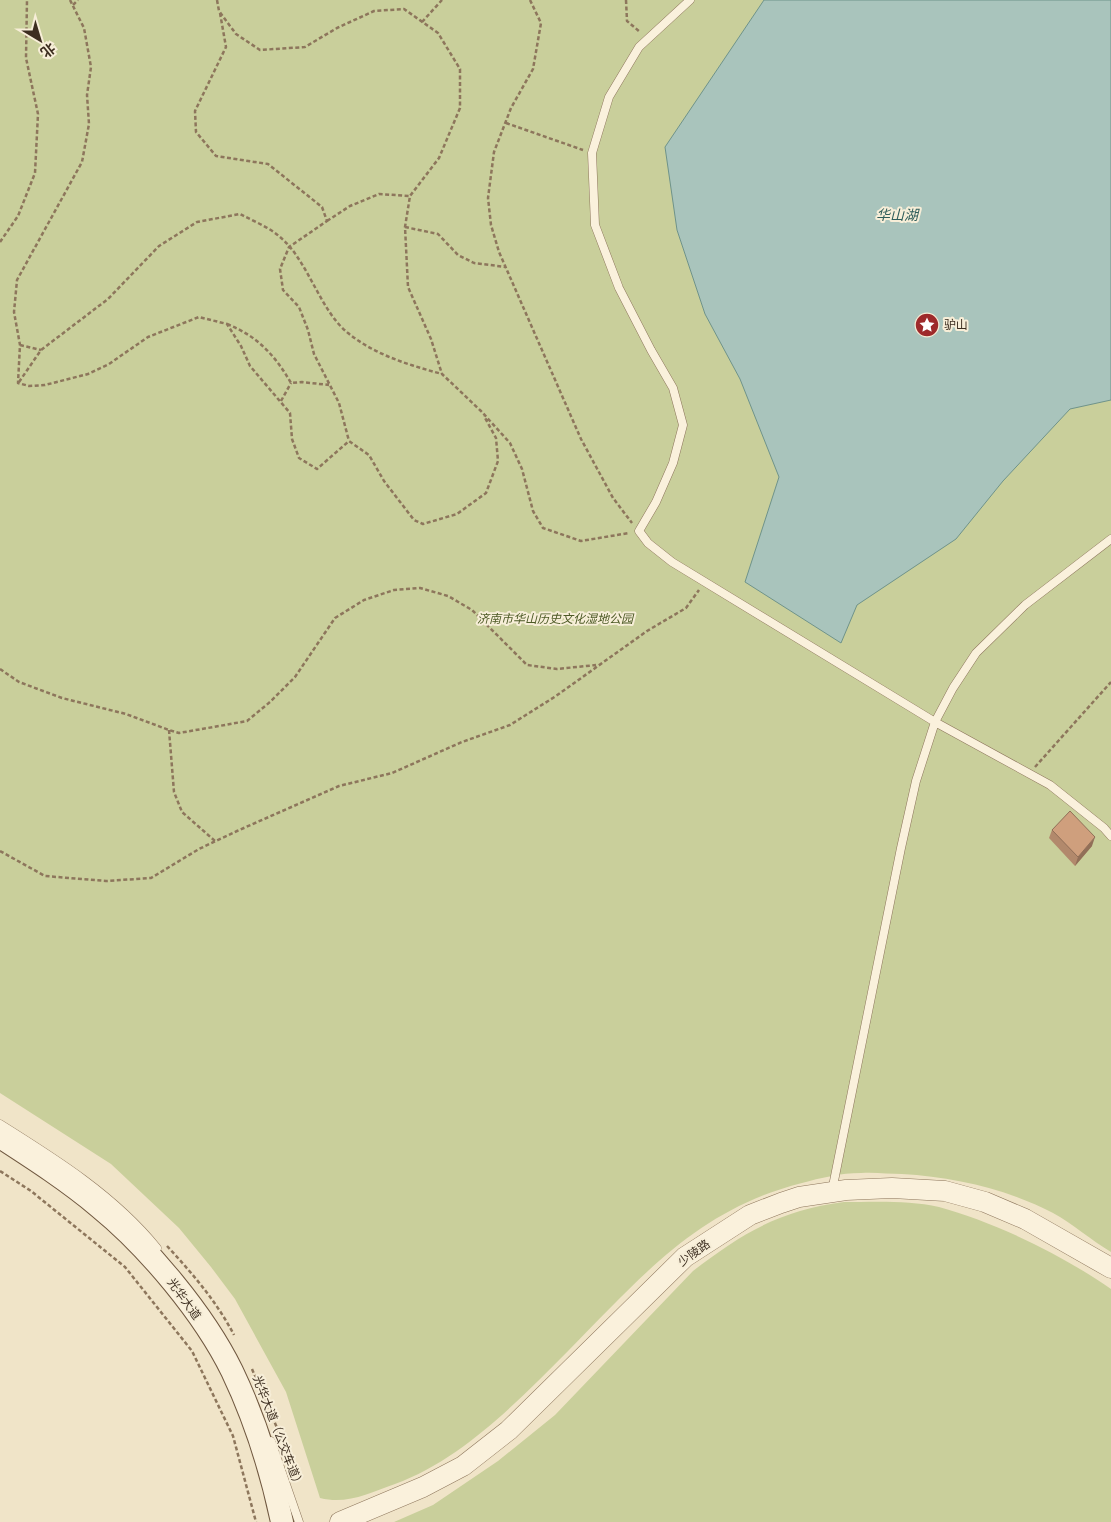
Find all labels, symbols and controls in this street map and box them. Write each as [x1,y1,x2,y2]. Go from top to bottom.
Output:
north arrow [15,15,65,65]
text: 北 [37,39,59,62]
water label: 华山湖 [876,206,920,224]
place icon: 驴山 [914,312,940,338]
place label: 驴山 [944,317,968,332]
park label: 济南市华山历史文化湿地公园 [477,611,635,626]
street label: 少陵路 [675,1236,713,1269]
street label: 光华大道 [164,1275,205,1323]
street label: 光华大道（公交车道） [250,1373,307,1491]

